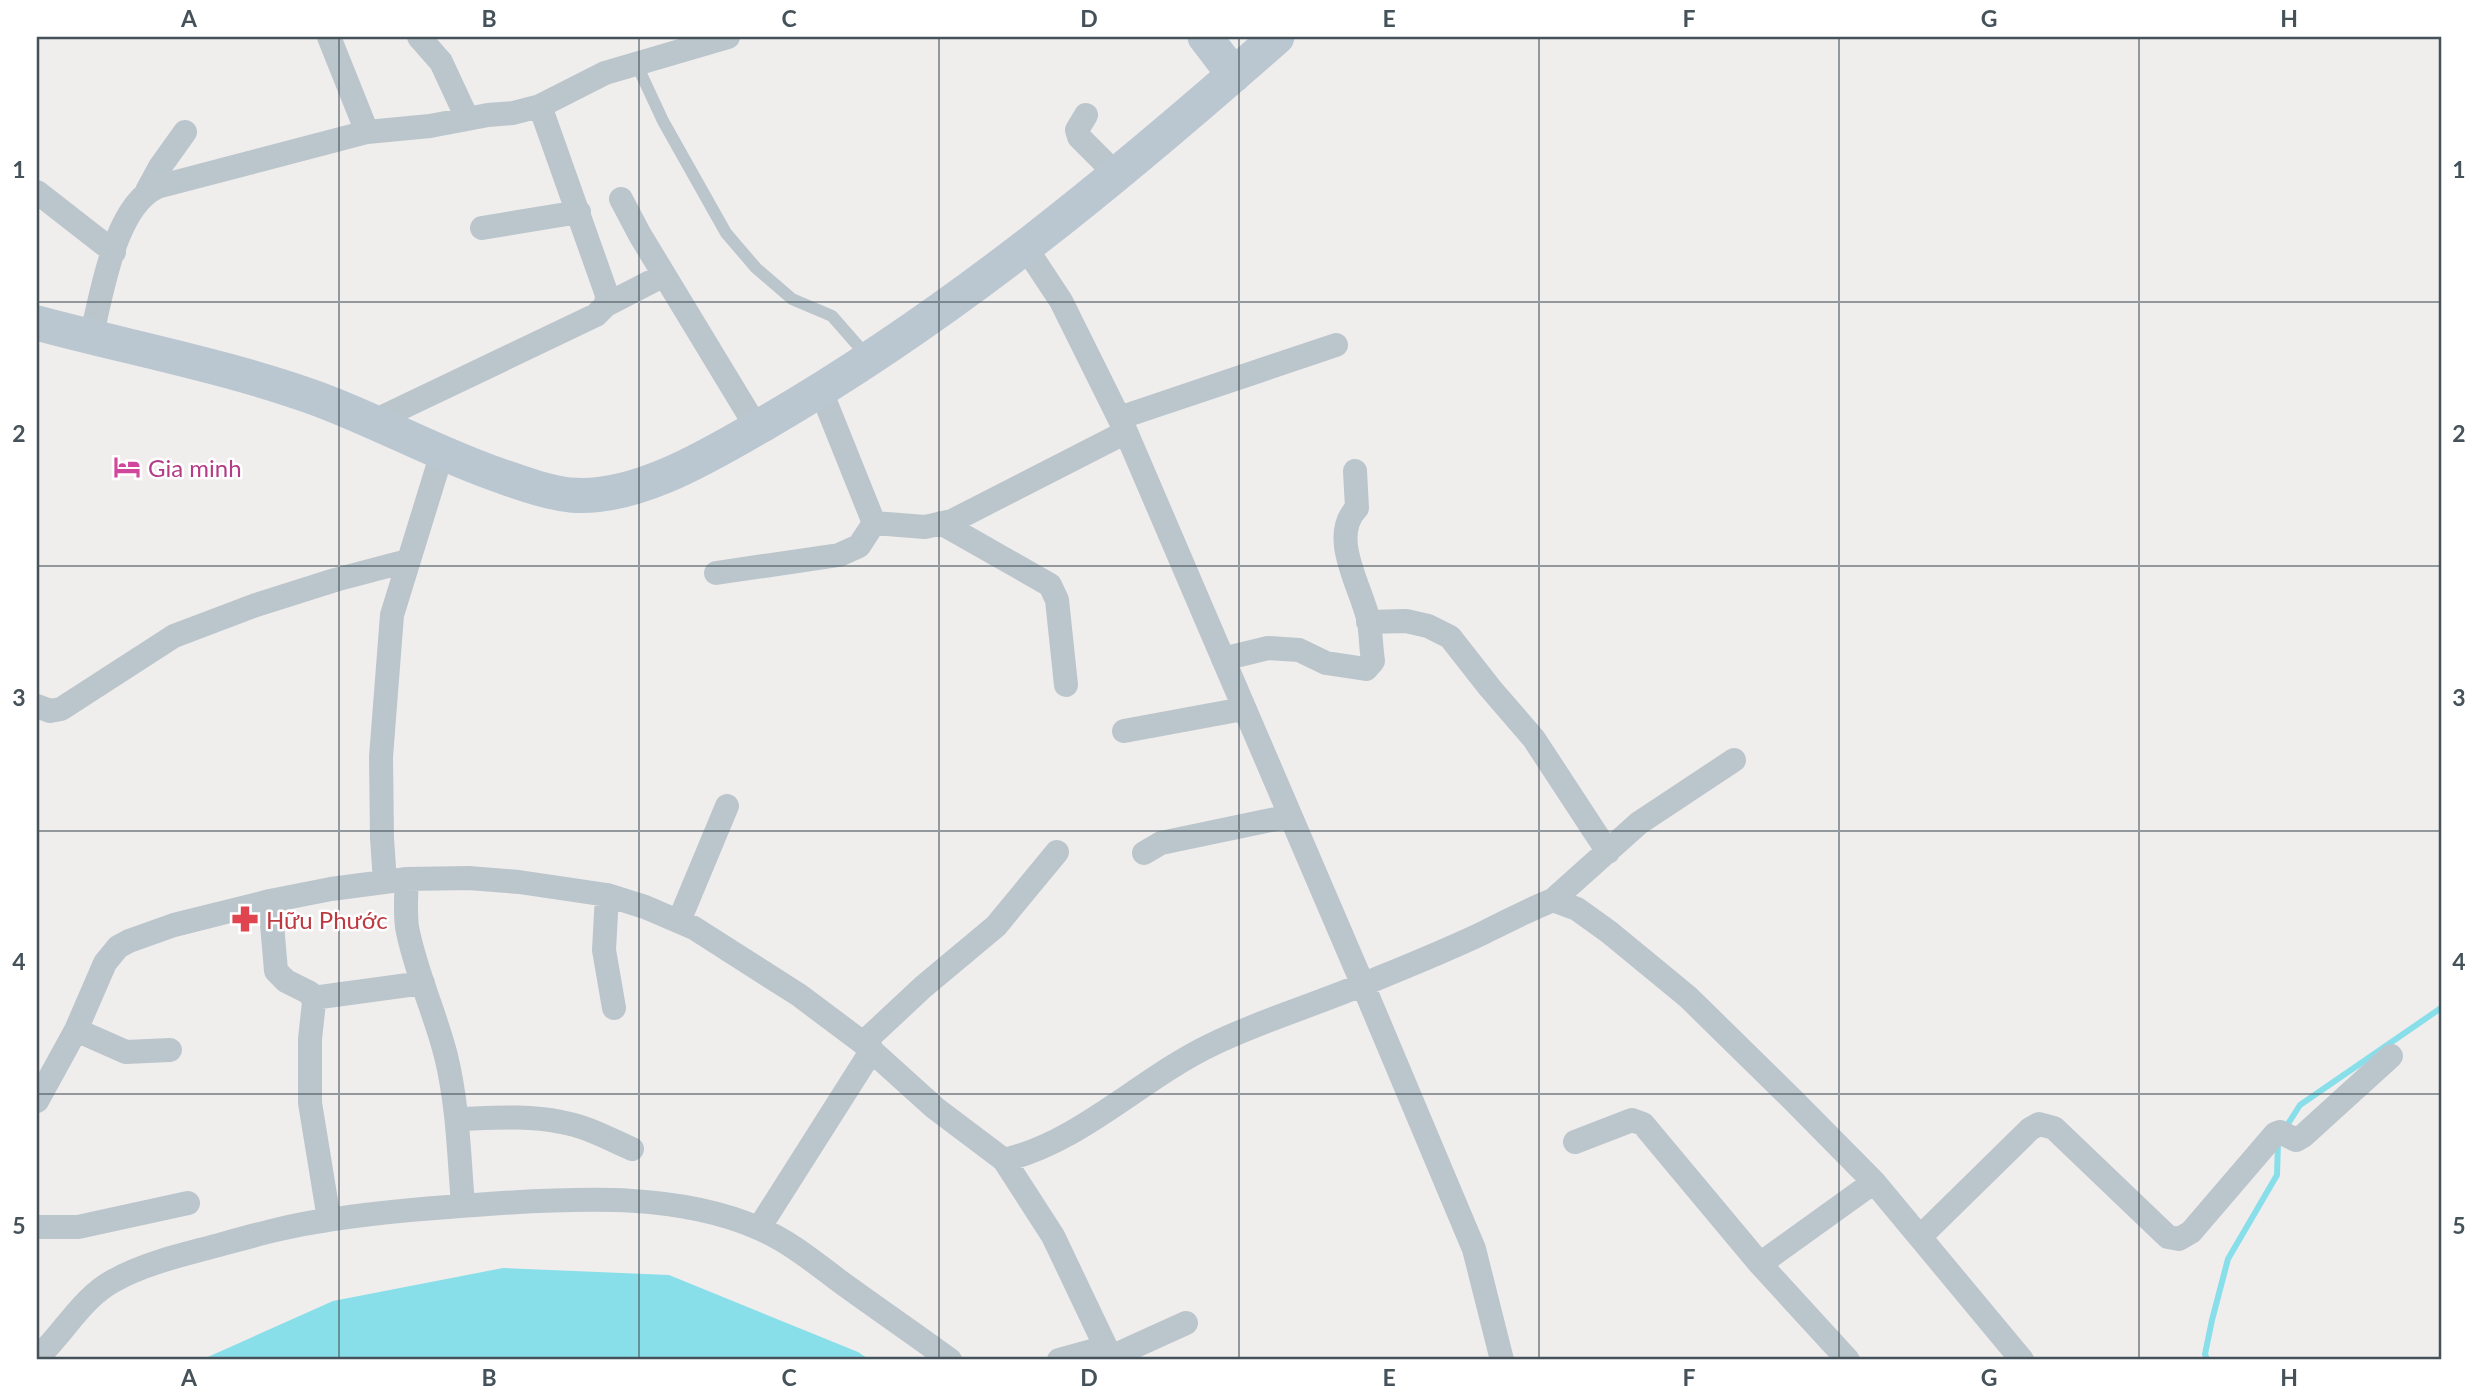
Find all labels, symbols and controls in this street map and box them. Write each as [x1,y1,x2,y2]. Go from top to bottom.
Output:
text: A [180,4,198,32]
text: B [481,4,497,32]
text: C [781,4,797,32]
text: D [1080,4,1098,32]
text: E [1382,4,1396,32]
text: F [1682,4,1696,32]
text: G [1981,4,1997,32]
text: H [2280,4,2298,32]
text: 1 [12,155,26,183]
text: 1 [2452,155,2466,183]
text: 2 [12,419,26,447]
text: 2 [2452,419,2466,447]
hotel icon: Gia minh [112,452,142,482]
place label: Gia minh [148,453,242,482]
text: 3 [12,683,26,711]
text: 3 [2452,683,2466,711]
pharmacy icon: Hữu Phước [230,904,260,934]
place label: Hữu Phước [266,905,388,934]
text: 4 [12,947,26,975]
text: 4 [2452,947,2466,975]
text: 5 [12,1211,26,1239]
text: 5 [2452,1211,2466,1239]
text: A [180,1363,198,1391]
text: B [481,1363,497,1391]
text: C [781,1363,797,1391]
text: D [1080,1363,1098,1391]
text: E [1382,1363,1396,1391]
text: F [1682,1363,1696,1391]
text: G [1981,1363,1997,1391]
text: H [2280,1363,2298,1391]

